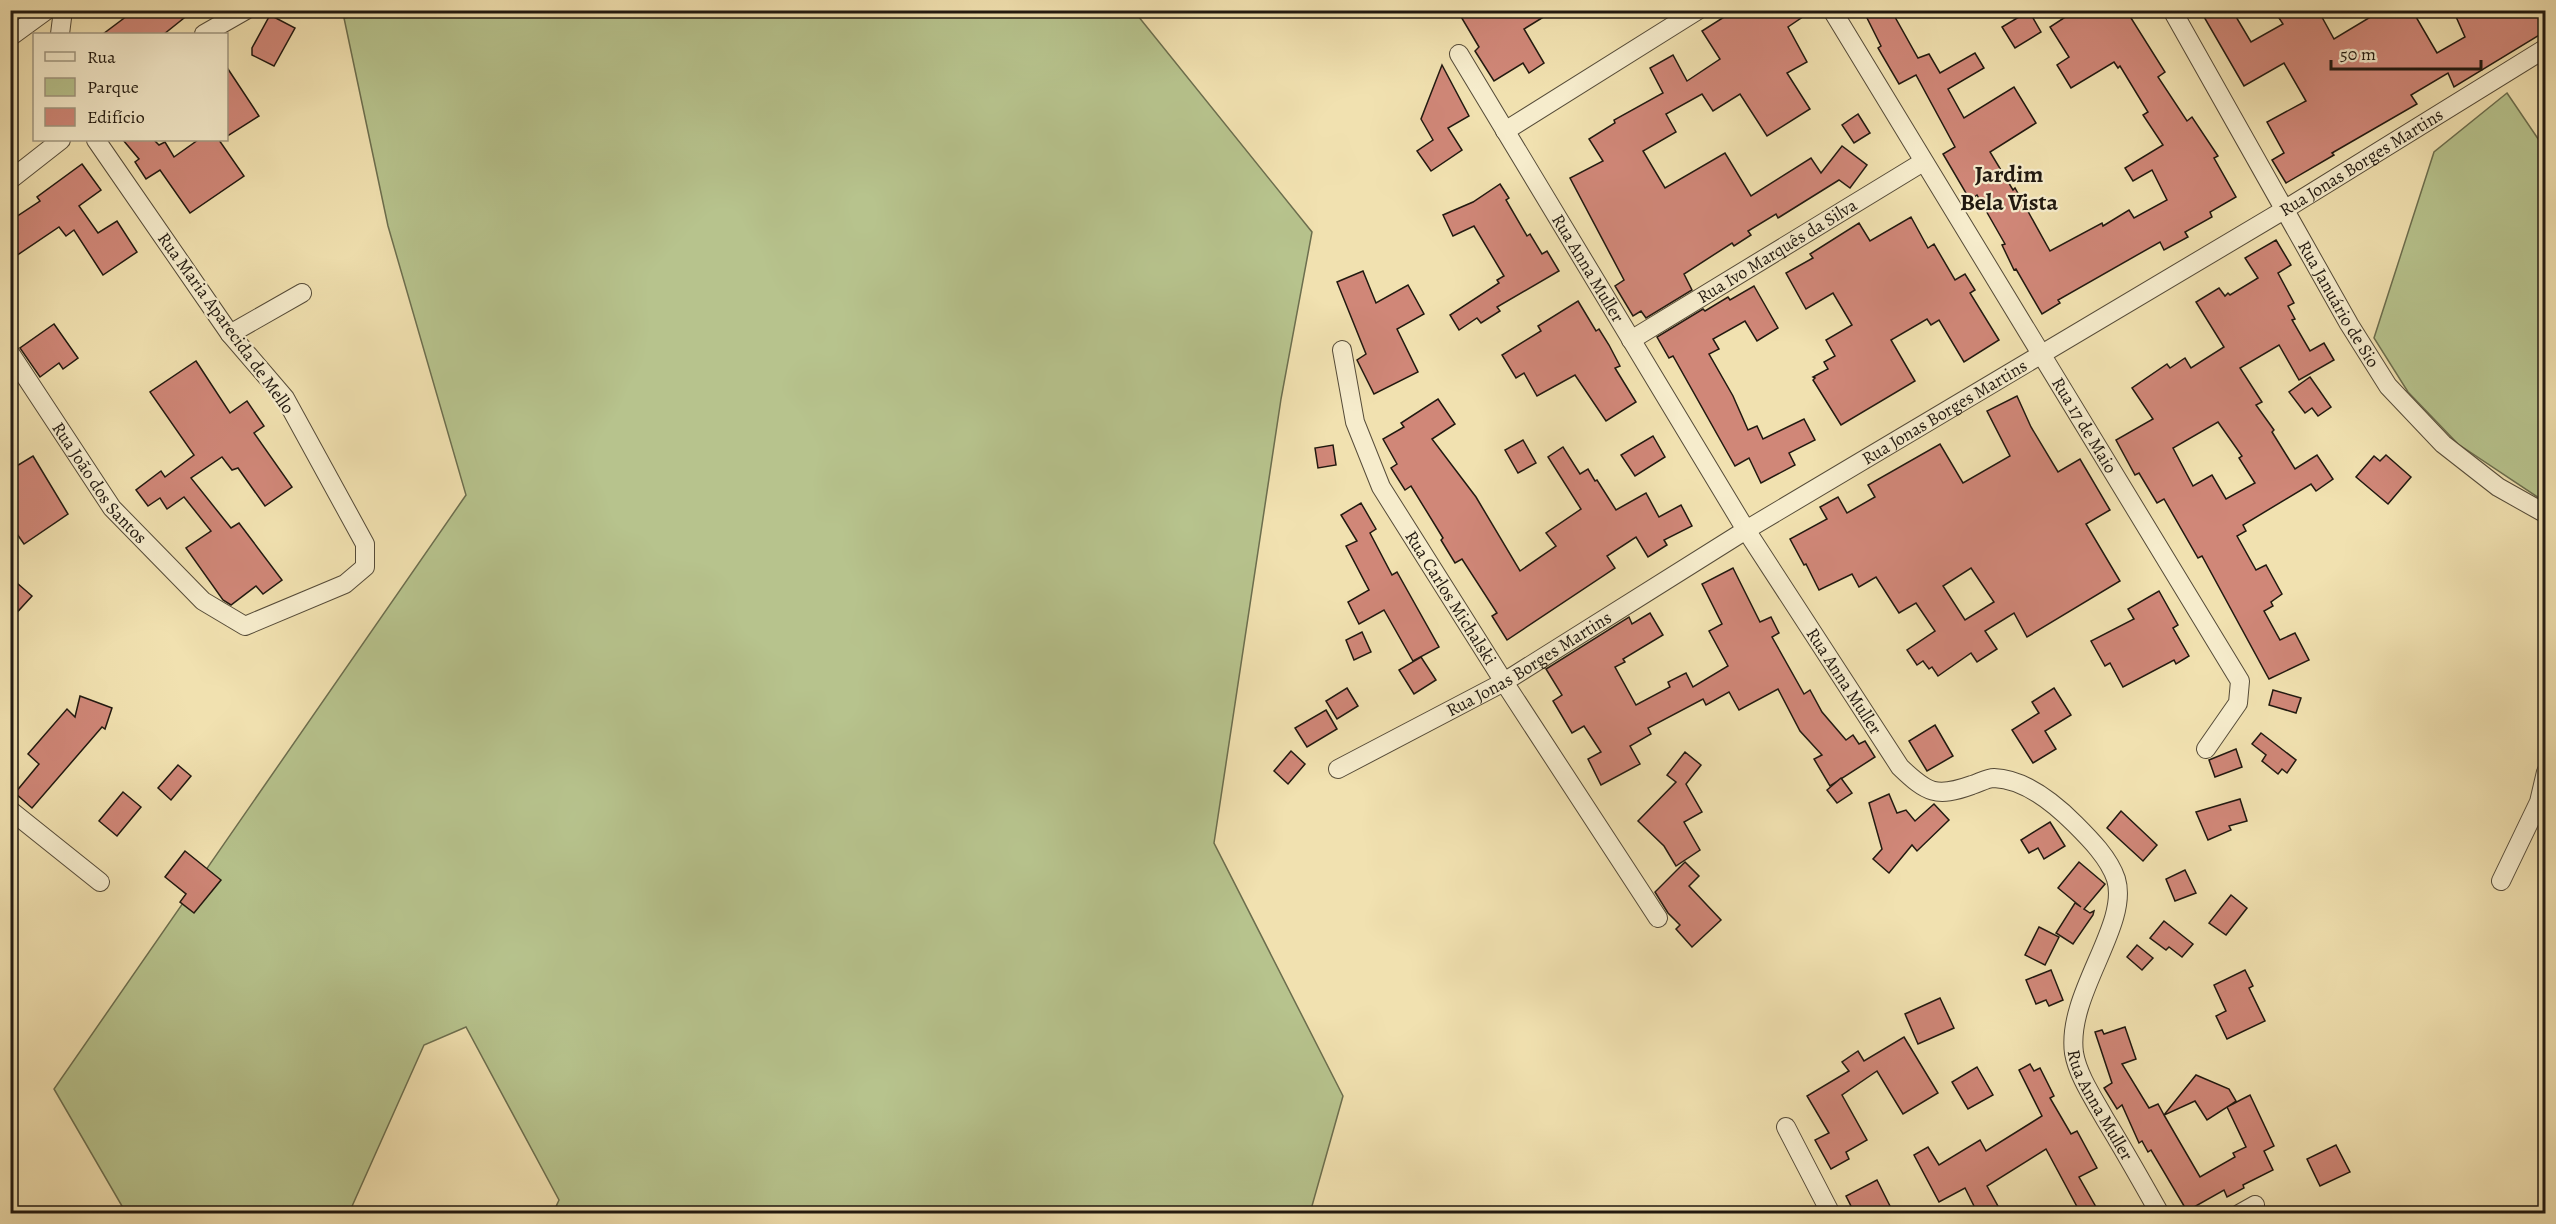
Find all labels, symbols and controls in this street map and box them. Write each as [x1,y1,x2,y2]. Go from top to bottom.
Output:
legend [33,33,228,141]
scale bar [2331,33,2481,71]
text: 50 m [2340,42,2376,66]
text: Rua [87,45,116,69]
text: Parque [87,75,139,99]
street label: Rua Jonas Borges Martins [2275,102,2448,222]
text: Edifício [87,105,145,129]
district label: Jardim Bela Vista [1960,158,2058,218]
street label: Rua Ivo Marquês da Silva [1693,193,1862,309]
street label: Rua Anna Muller [1546,209,1630,327]
street label: Rua Maria Aparecida de Mello [152,227,300,419]
street label: Rua Januário de Sio [2292,236,2385,372]
street label: Rua Jonas Borges Martins [1857,354,2031,470]
street label: Rua 17 de Maio [2046,373,2123,478]
street label: Rua João dos Santos [47,417,152,549]
street label: Rua Carlos Michalski [1399,526,1502,669]
street label: Rua Jonas Borges Martins [1442,605,1616,722]
street label: Rua Anna Muller [1801,623,1888,739]
street label: Rua Anna Muller [2062,1048,2139,1165]

